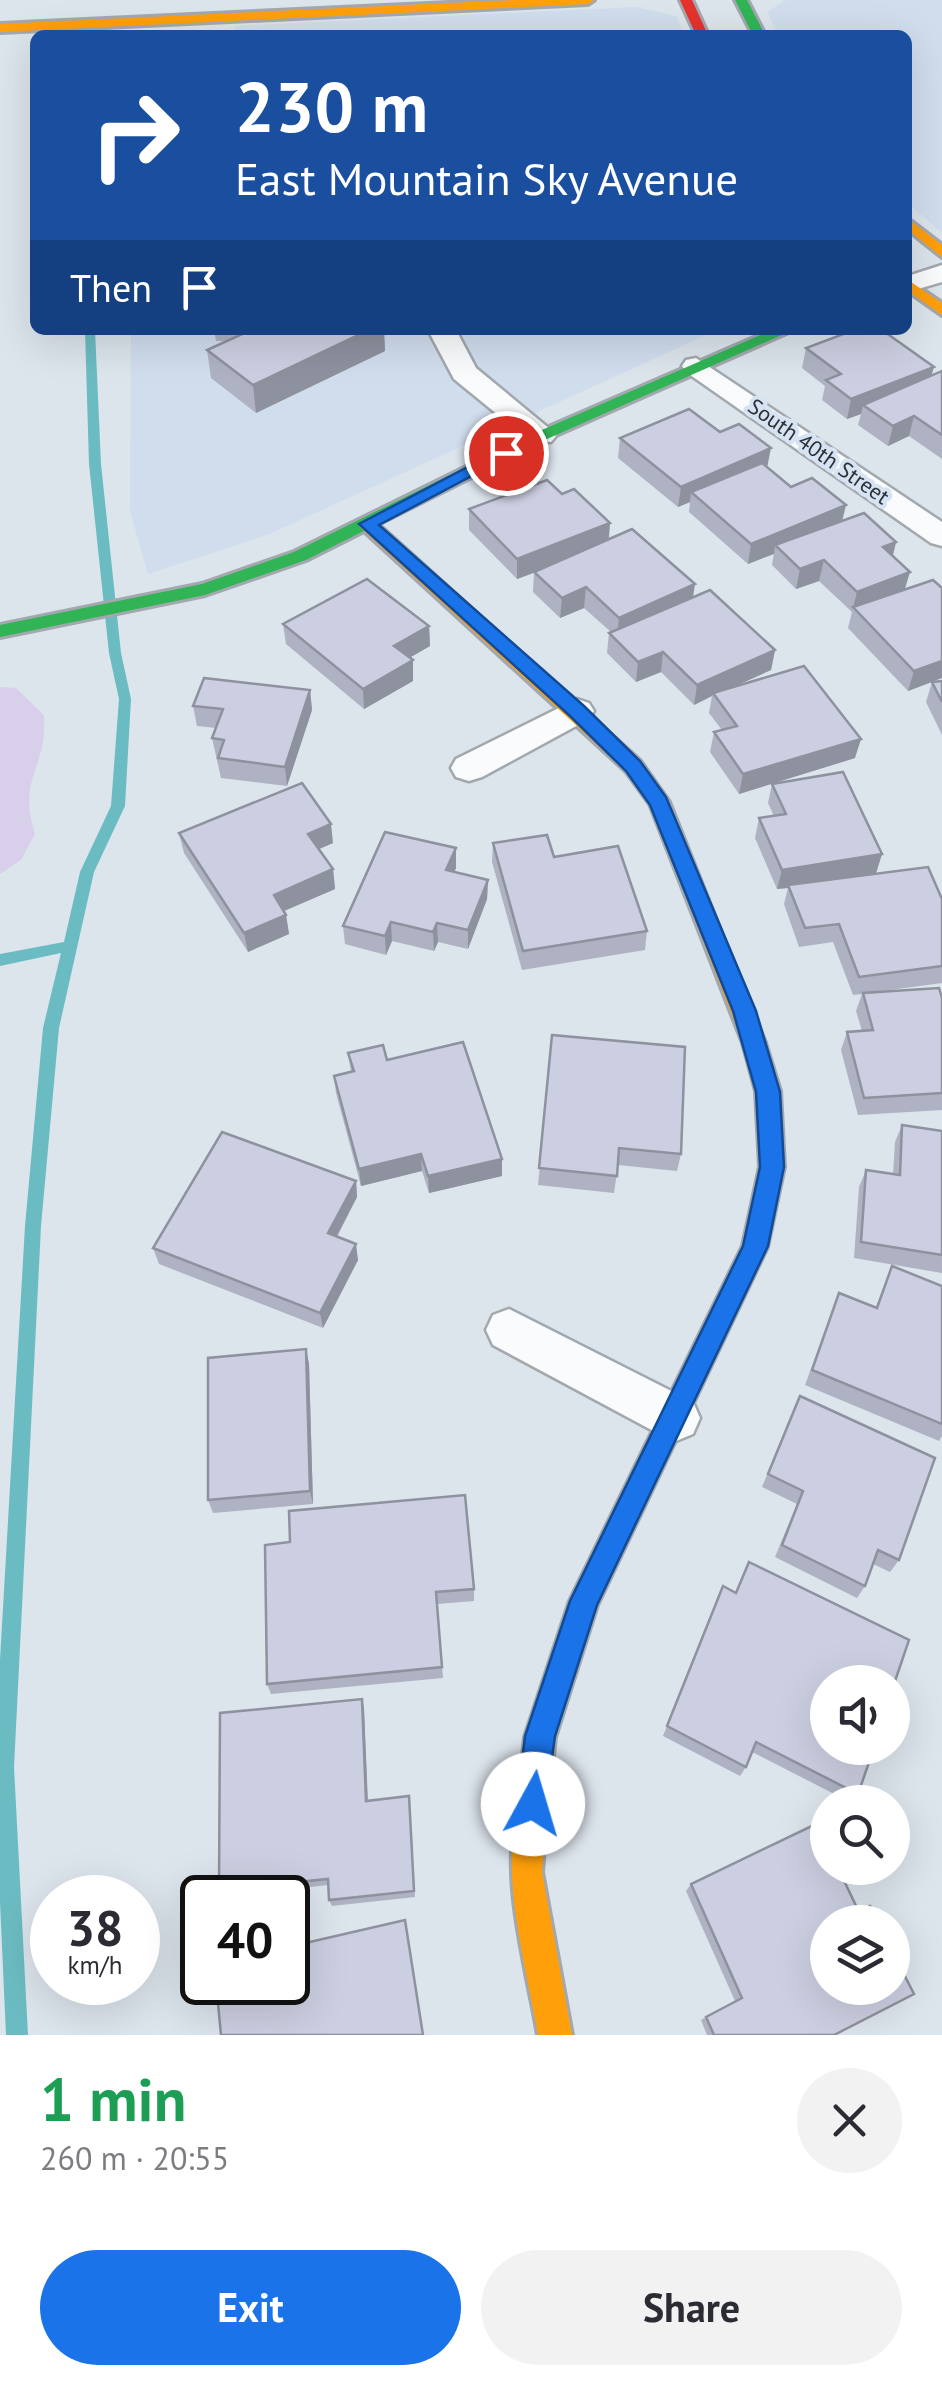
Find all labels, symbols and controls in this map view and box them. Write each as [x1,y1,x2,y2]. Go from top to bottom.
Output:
text: 230 m [235,61,428,151]
icon: right [70,70,200,200]
text: East Mountain Sky Avenue [235,149,738,207]
icon: arrive [172,260,227,315]
text: Then [70,263,152,312]
street label: South 40th Street [743,392,896,510]
pin [464,411,549,496]
icon: arrive [479,426,534,481]
map controls [810,1665,910,2005]
button: sound [810,1665,910,1765]
position arrow [481,1752,585,1856]
button: search [810,1785,910,1885]
speed limit sign: 40 [180,1875,310,2005]
text: 38 [67,1895,123,1960]
button: layers [810,1905,910,2005]
text: km/h [68,1949,122,1981]
text: 1 min [40,2060,186,2138]
button: close [797,2068,902,2173]
text: 260 m · 20:55 [40,2137,229,2179]
button: Exit [40,2250,461,2365]
button: Share [481,2250,902,2365]

